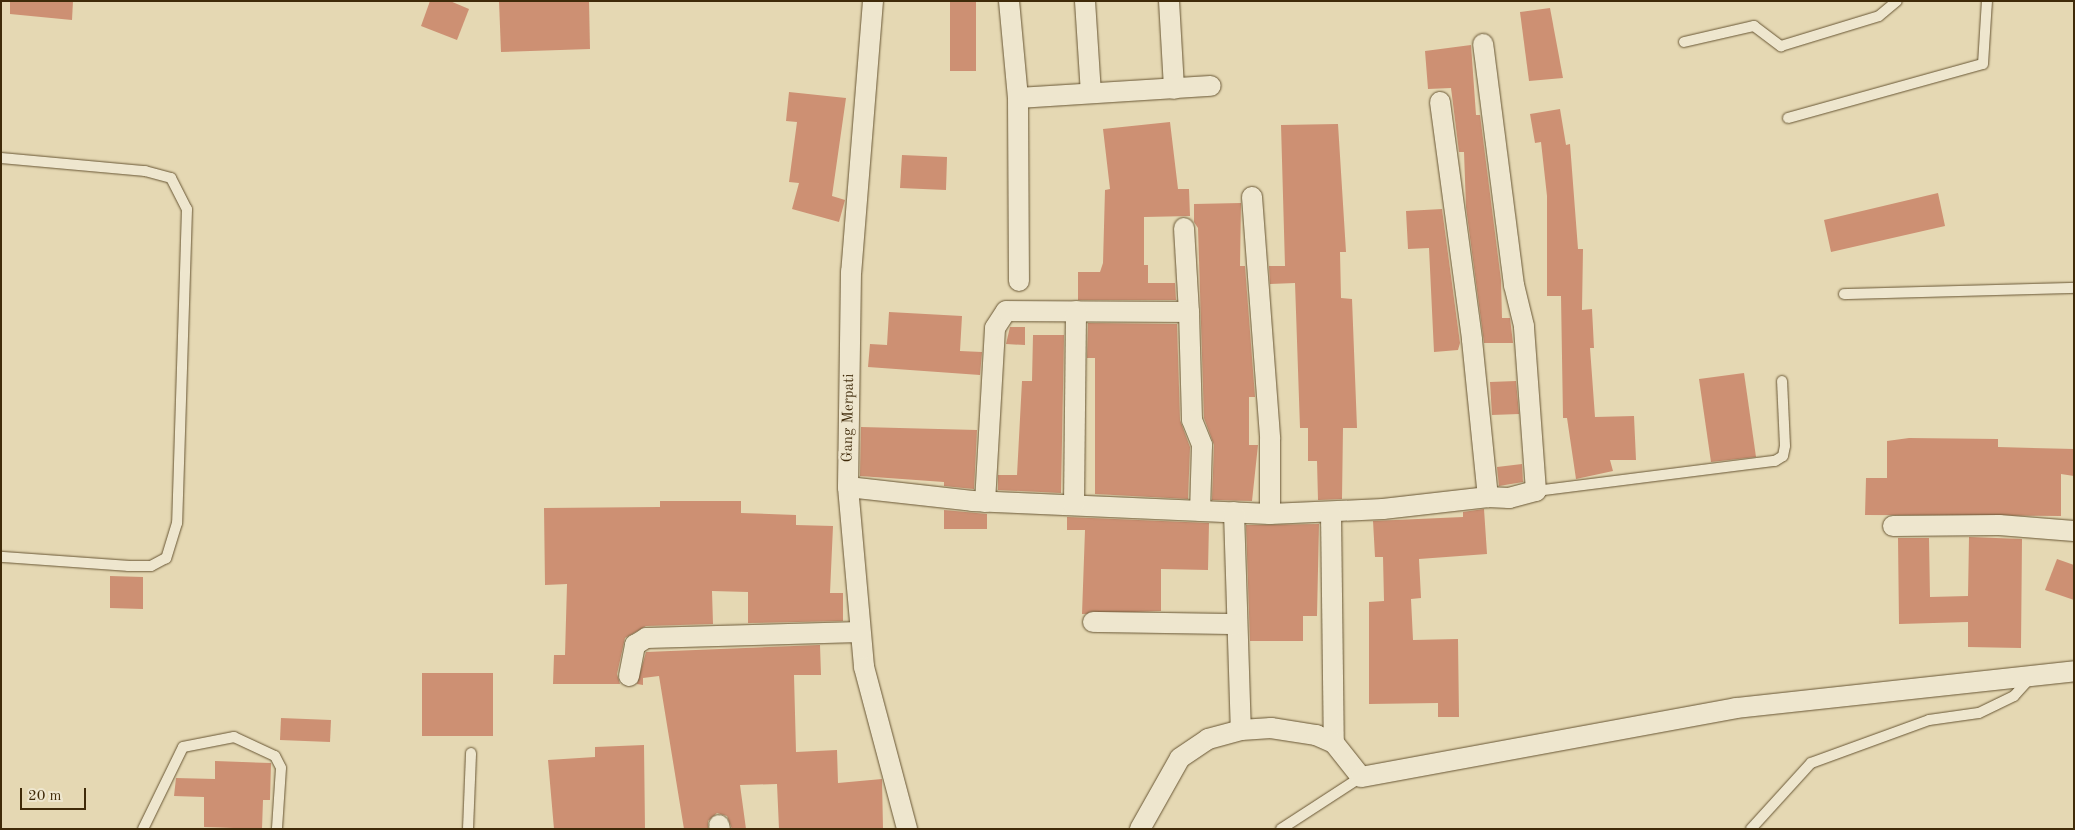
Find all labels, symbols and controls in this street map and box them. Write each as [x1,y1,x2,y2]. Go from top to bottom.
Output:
street label: Gang Merpati [839,373,859,463]
scale bar [22,778,89,810]
text: 20 m [28,789,62,804]

